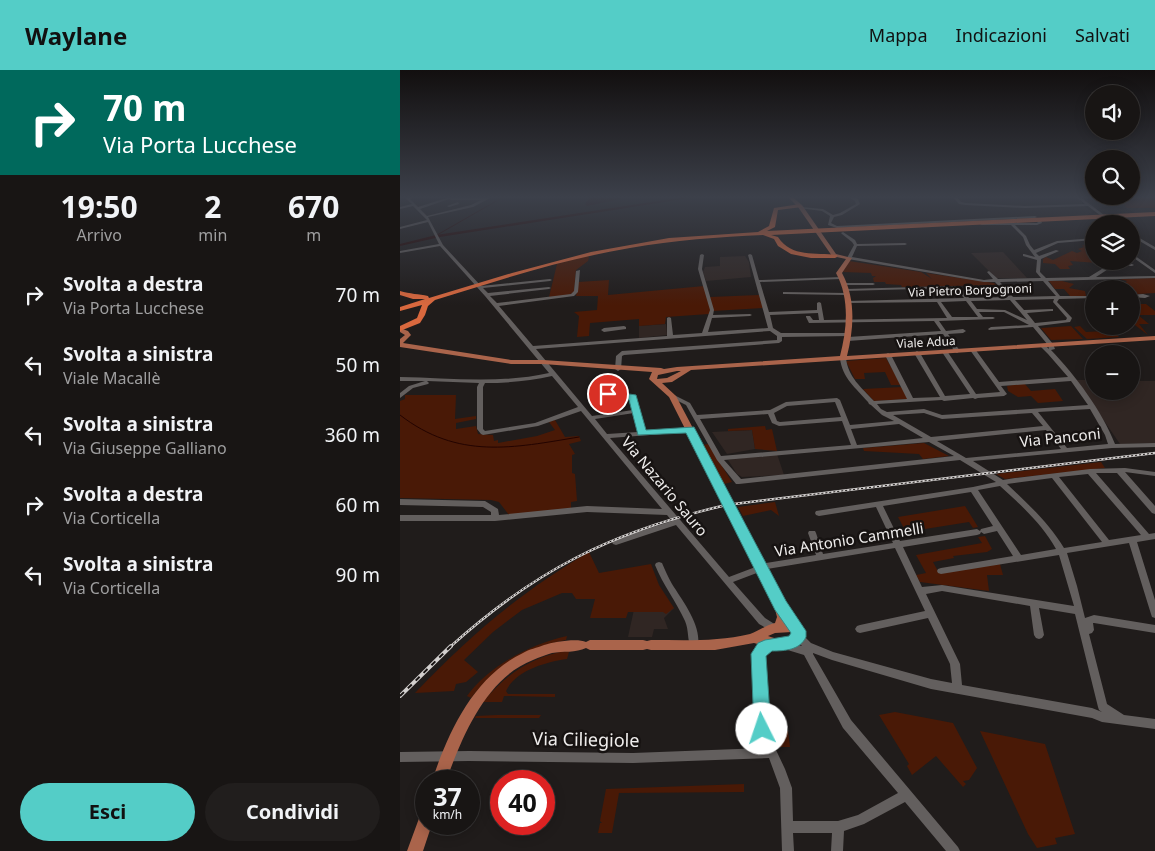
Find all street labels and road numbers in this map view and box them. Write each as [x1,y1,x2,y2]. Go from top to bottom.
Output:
street label: Via Pietro Borgognoni [908,279,1032,301]
street label: Viale Adua [896,332,956,352]
street label: Via Panconi [1018,423,1102,451]
street label: Via Nazario Sauro [617,432,713,540]
street label: Via Antonio Cammelli [773,517,925,561]
street label: Via Ciliegiole [532,726,640,752]

